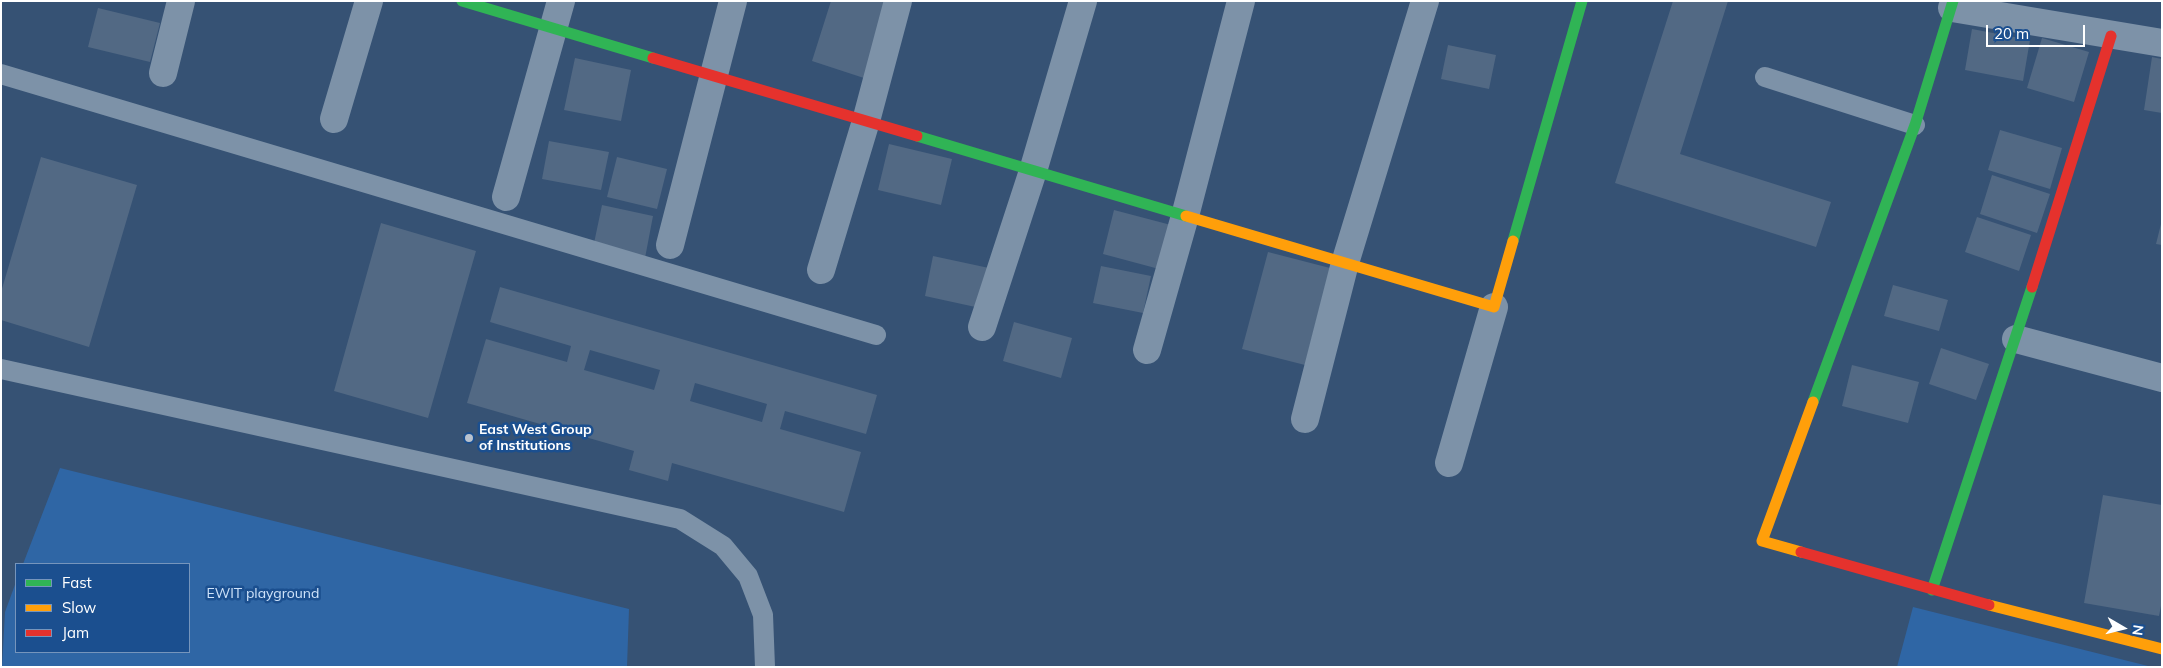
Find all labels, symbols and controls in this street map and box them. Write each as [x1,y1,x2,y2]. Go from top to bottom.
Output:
scale bar [1988,15,2087,47]
text: 20 m [1994,24,2029,43]
place label: East West Group of Institutions [479,422,592,454]
marker: East West Group of Institutions [463,432,475,444]
legend [15,563,190,653]
text: Fast [62,573,92,592]
park label: EWIT playground [207,586,319,602]
text: Slow [62,598,96,617]
north arrow [2098,603,2148,653]
text: Jam [62,623,89,642]
text: N [2128,624,2148,637]

